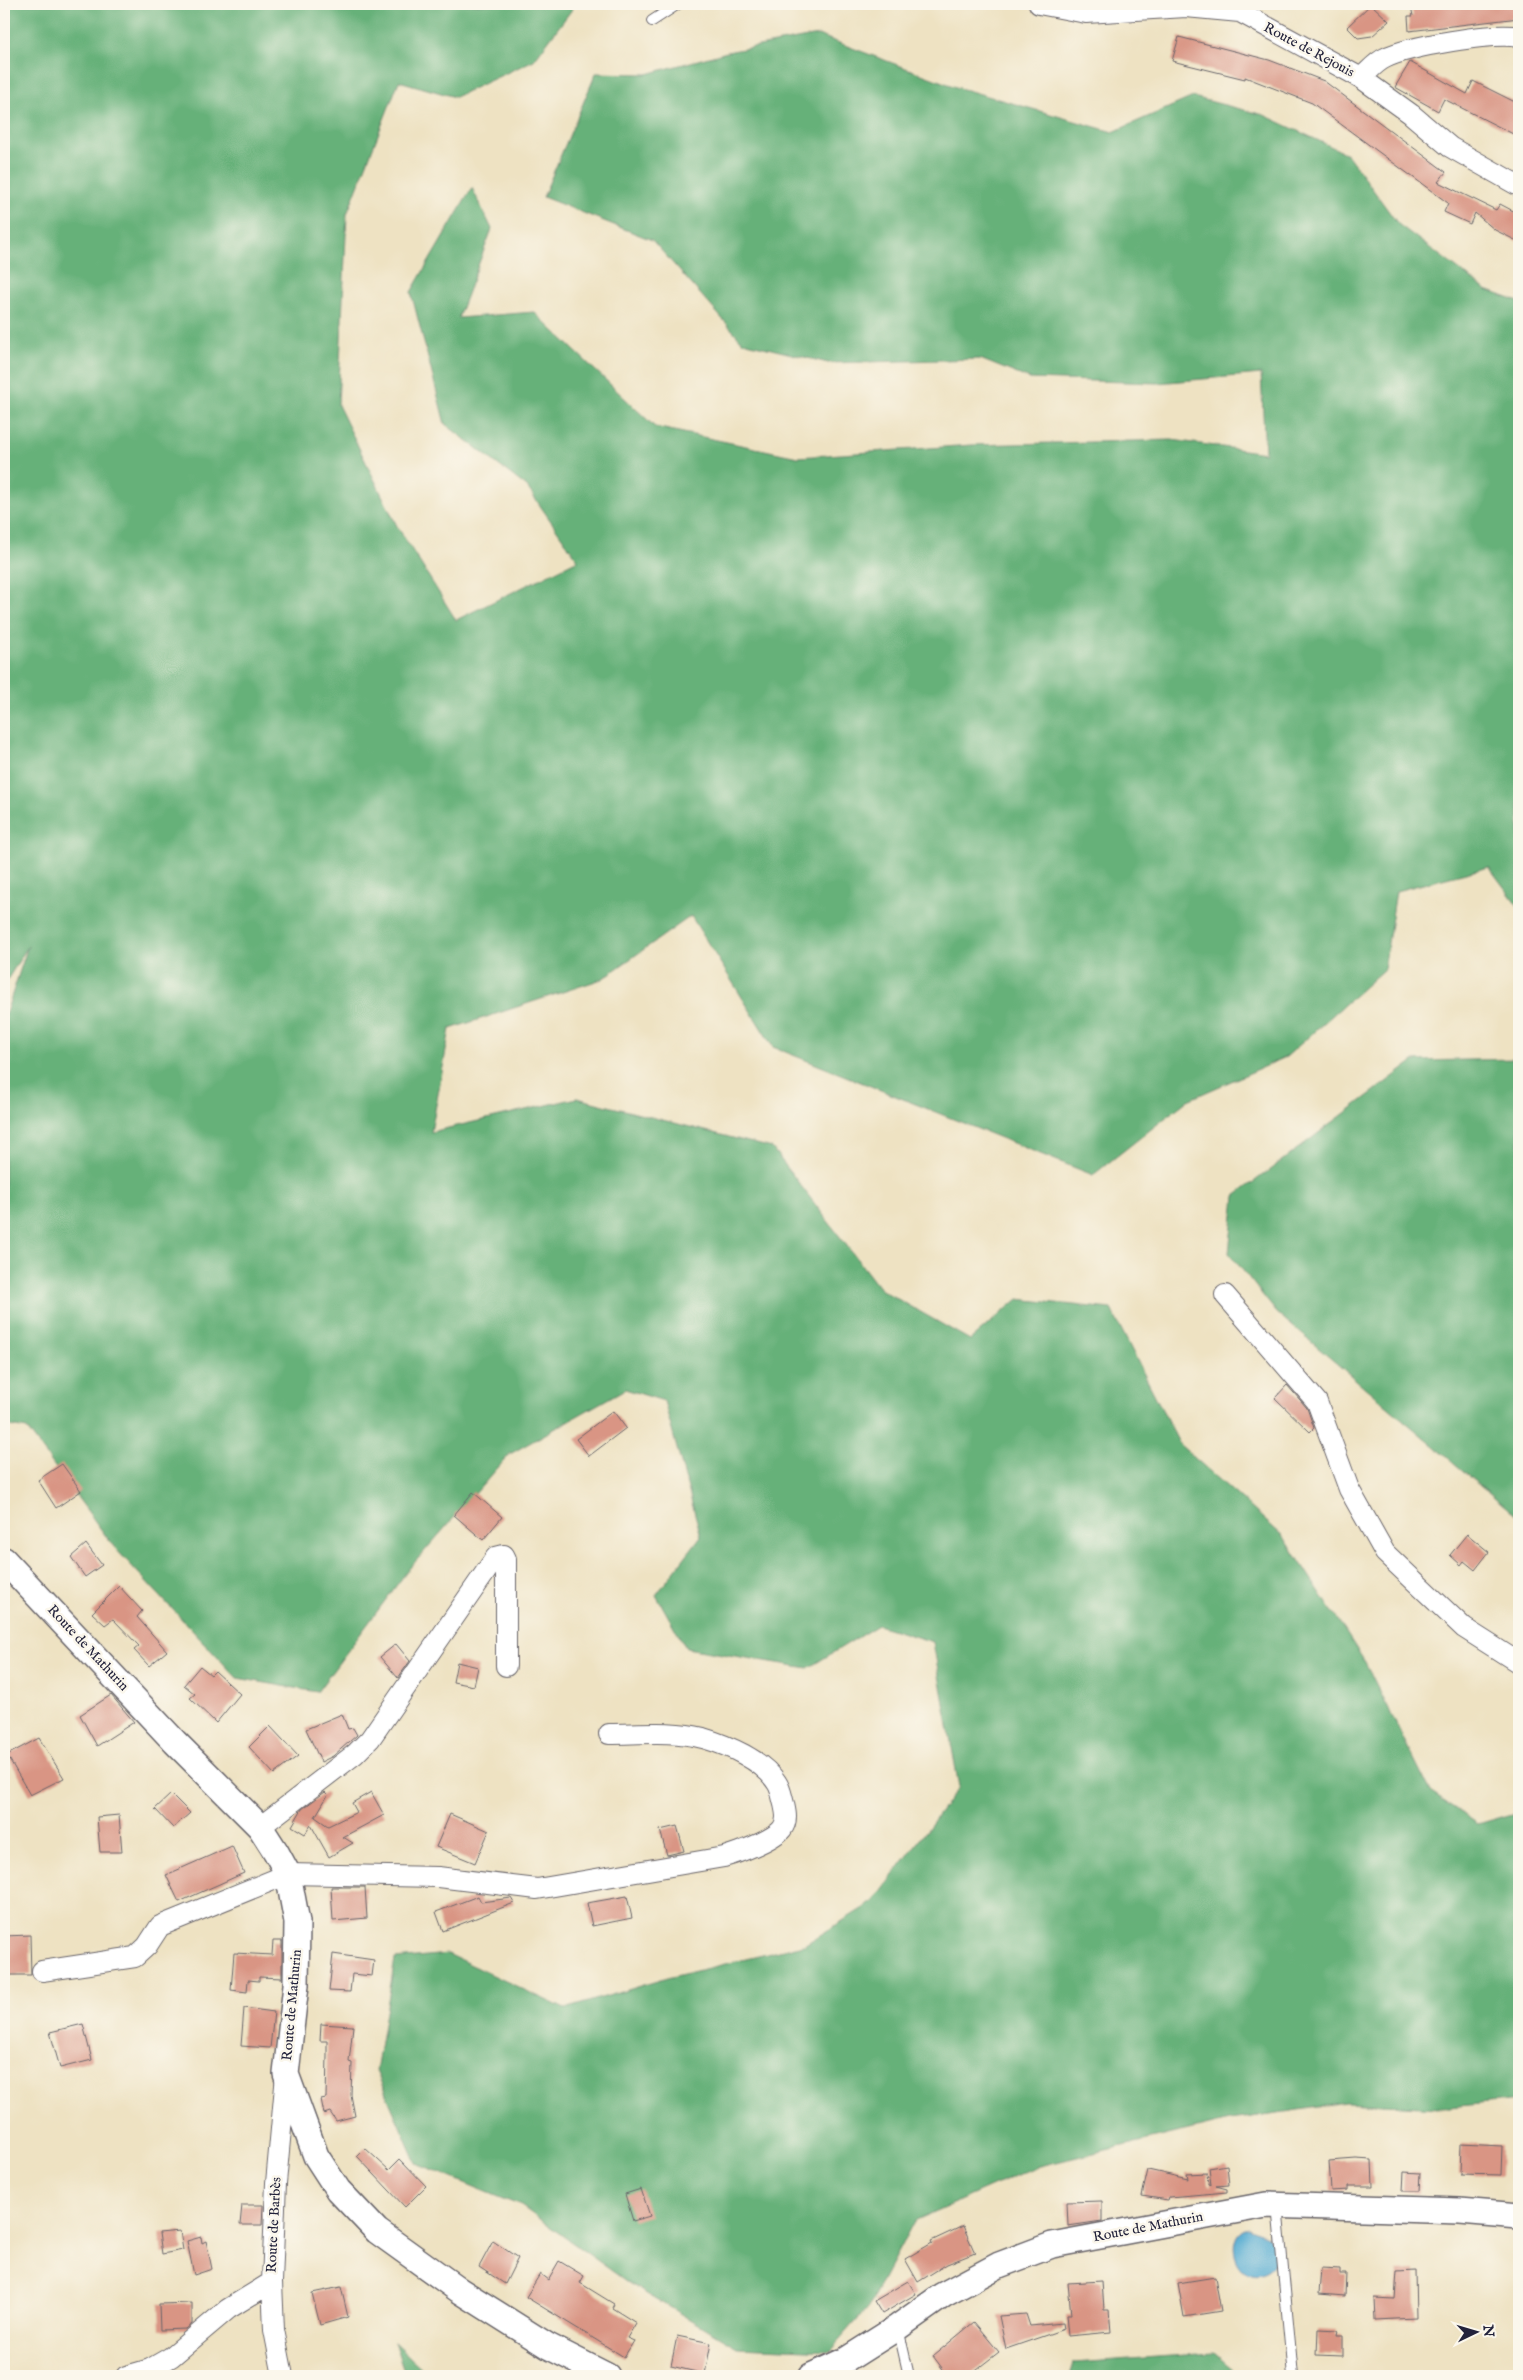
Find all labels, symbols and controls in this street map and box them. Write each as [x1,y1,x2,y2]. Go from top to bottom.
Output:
street label: Route de Rejouis [1260,19,1358,82]
street label: Route de Mathurin [43,1601,133,1695]
street label: Route de Mathurin [278,1948,306,2061]
street label: Route de Barbès [263,2177,285,2273]
street label: Route de Mathurin [1092,2207,1205,2246]
north arrow [1450,2308,1500,2358]
text: N [1478,2323,1497,2338]

